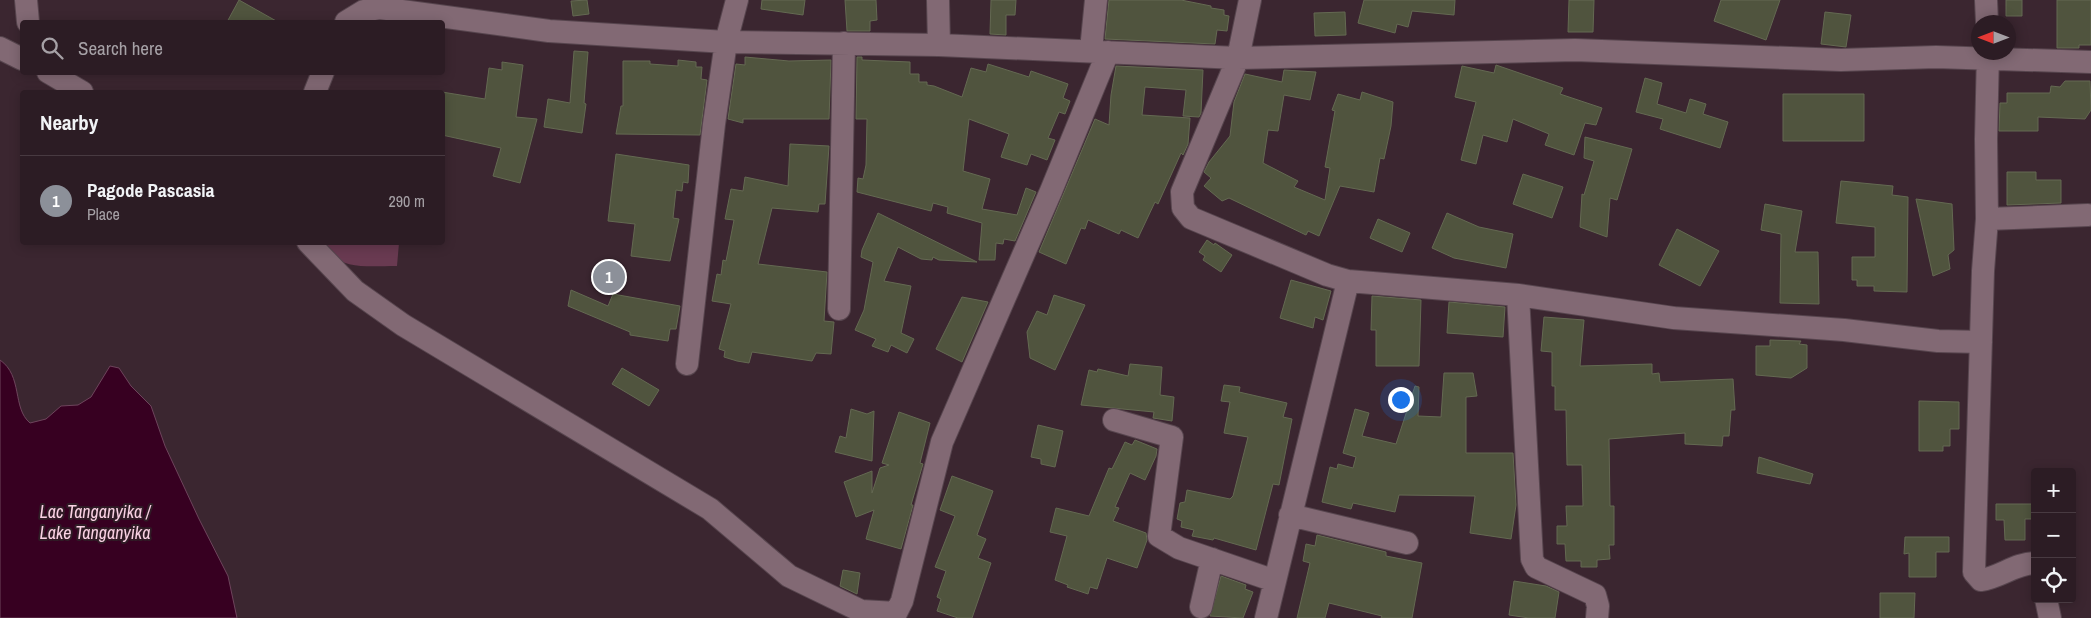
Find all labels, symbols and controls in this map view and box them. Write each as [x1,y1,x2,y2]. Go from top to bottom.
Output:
north arrow [1971,15,2016,60]
search box [20,20,445,75]
icon: search [38,34,66,62]
text: Search here [78,35,163,61]
text: Nearby [40,108,98,137]
text: Pagode Pascasia [87,177,214,203]
text: 1 [52,190,60,212]
text: 290 m [389,190,425,212]
text: Place [87,203,120,225]
pin: 1 [593,258,625,296]
your location [1388,387,1414,413]
map controls [2031,468,2076,603]
button: + [2031,468,2076,513]
water label: Lac Tanganyika / Lake Tanganyika [40,499,152,545]
button: − [2031,513,2076,558]
button: locate [2031,558,2076,603]

